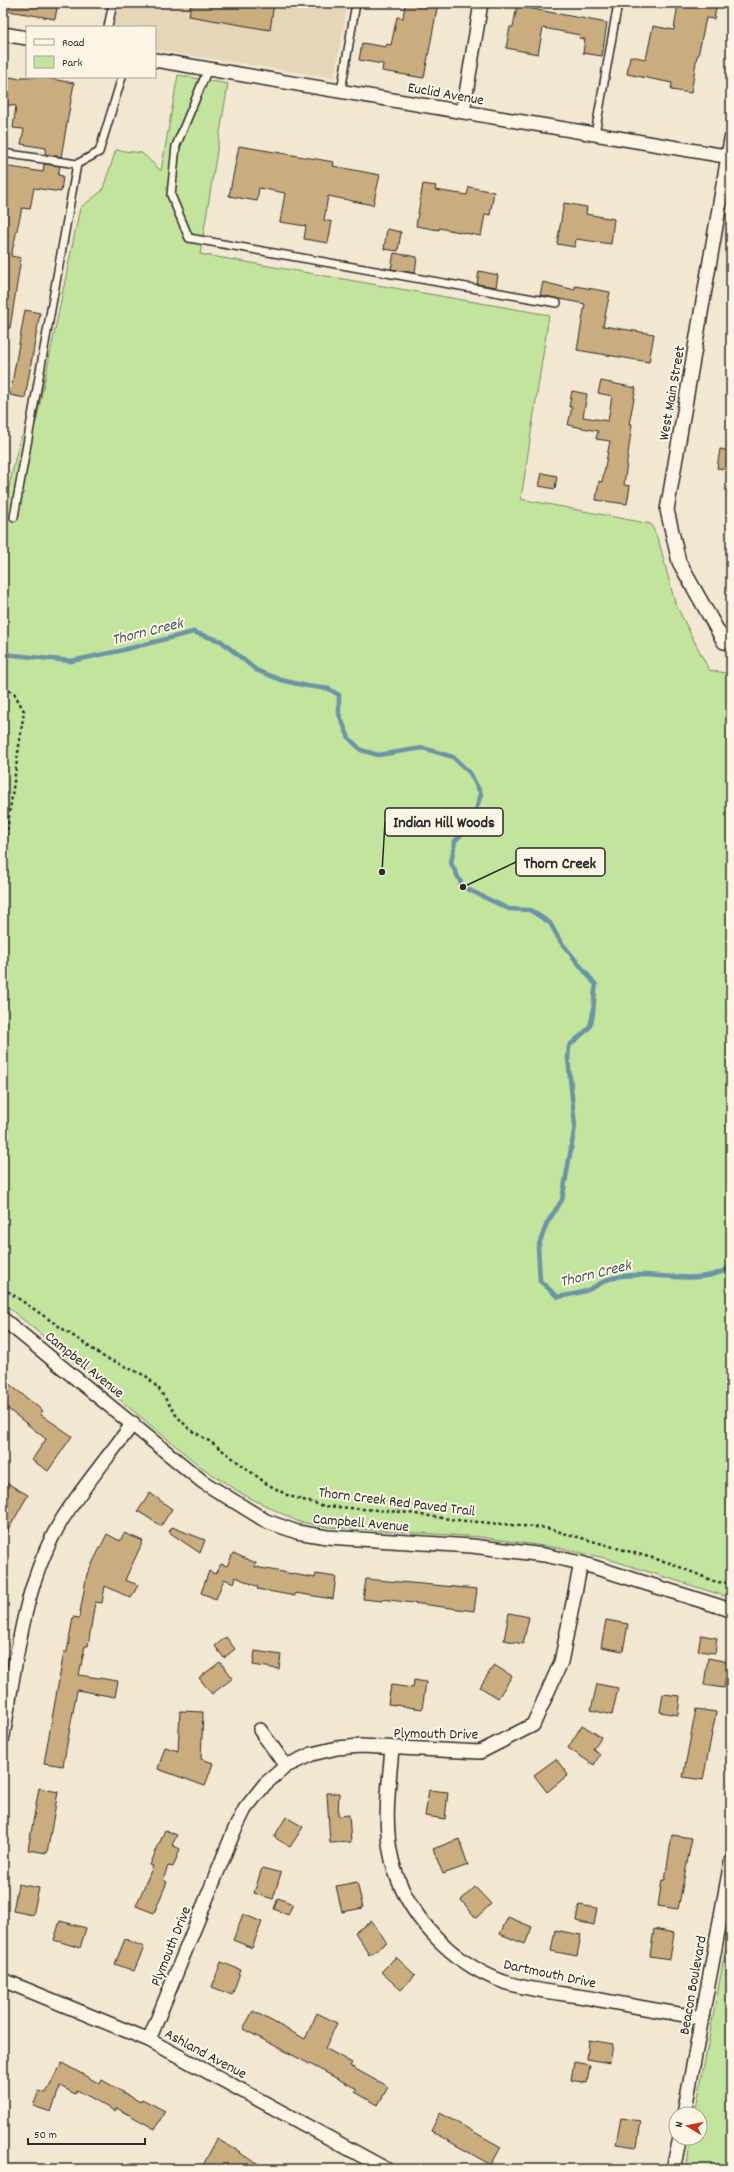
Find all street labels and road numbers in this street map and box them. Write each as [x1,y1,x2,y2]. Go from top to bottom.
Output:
street label: Euclid Avenue [406,77,486,113]
street label: West Main Street [654,344,692,442]
street label: Campbell Avenue [39,1327,128,1405]
street label: Thorn Creek Red Paved Trail [317,1482,477,1524]
street label: Campbell Avenue [312,1509,410,1539]
street label: Plymouth Drive [393,1723,479,1747]
street label: Plymouth Drive [146,1903,198,1990]
street label: Beacon Boulevard [674,1934,713,2037]
street label: Dartmouth Drive [501,1954,598,1996]
street label: Ashland Avenue [160,2024,250,2086]

